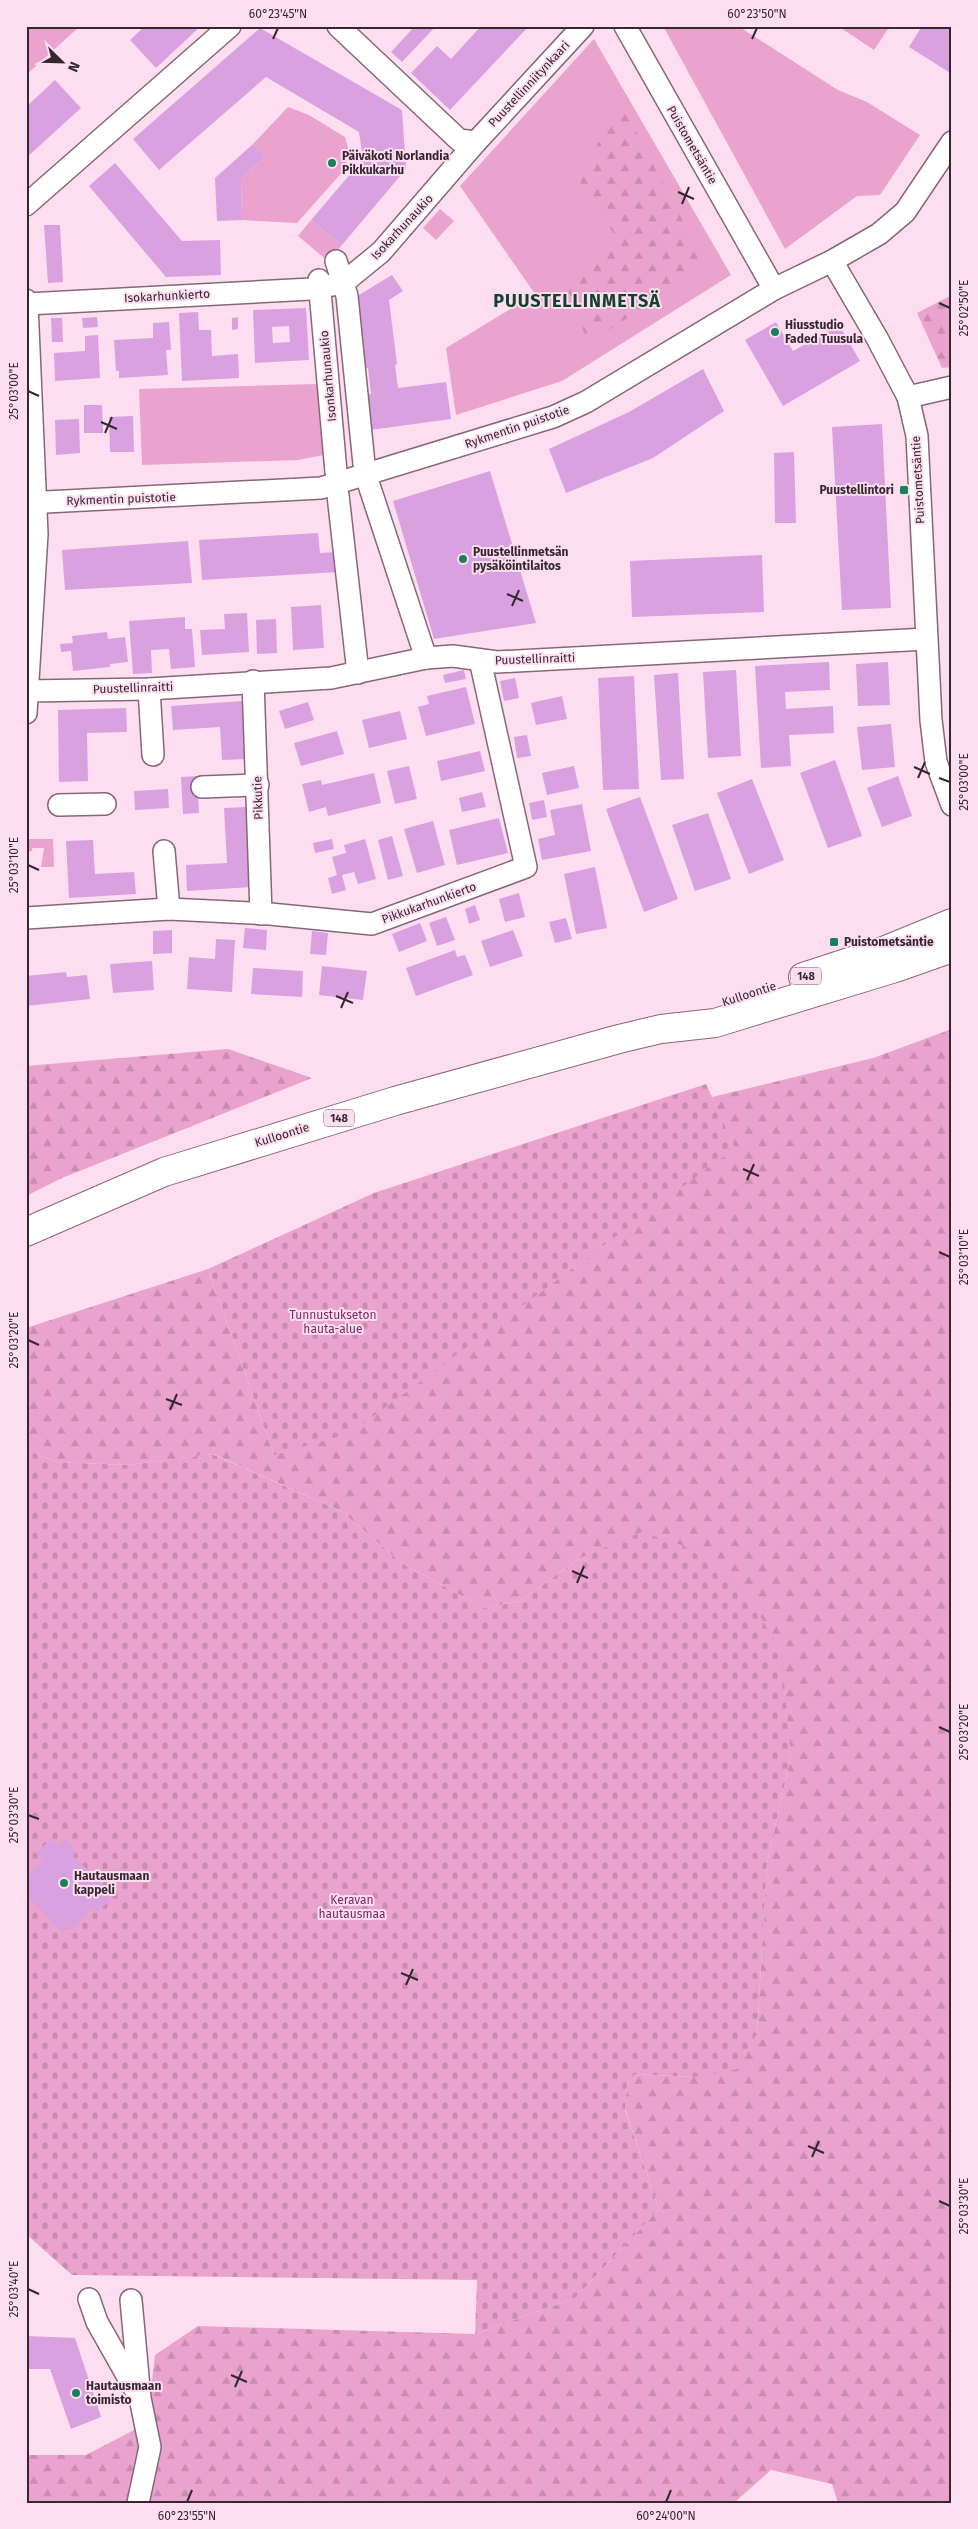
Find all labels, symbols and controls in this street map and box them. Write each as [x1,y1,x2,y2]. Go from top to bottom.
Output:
text: 60°23'45"N [249,7,307,21]
text: 60°23'50"N [727,7,787,21]
north arrow [38,38,88,88]
street label: Puustellinniitynkaari [486,38,572,130]
text: N [64,59,83,74]
street label: Puistometsäntie [664,103,720,187]
place label: Päiväkoti Norlandia Pikkukarhu [342,149,450,177]
marker: Päiväkoti Norlandia Pikkukarhu [326,157,338,169]
street label: Isokarhunaukio [368,191,436,263]
text: 25°02'50"E [957,279,971,337]
street label: Isokarhunkierto [124,287,210,305]
district label: PUUSTELLINMETSÄ [493,290,661,312]
place label: Hiusstudio Faded Tuusula [785,318,863,346]
marker: Hiusstudio Faded Tuusula [769,326,781,338]
street label: Isonkarhunaukio [317,330,339,422]
text: 25°03'00"E [7,362,21,420]
street label: Rykmentin puistotie [463,403,571,451]
street label: Puistometsäntie [909,436,927,524]
place label: Puustellintori [819,483,894,497]
marker: Puustellintori [898,484,910,496]
street label: Rykmentin puistotie [66,490,176,508]
place label: Puustellinmetsän pysäköintilaitos [473,545,569,573]
marker: Puustellinmetsän pysäköintilaitos [457,553,469,565]
street label: Puustellinraitti [495,651,575,667]
street label: Puustellinraitti [93,680,173,696]
text: 25°03'00"E [957,753,971,811]
street label: Pikkutie [250,776,266,820]
text: 25°03'10"E [7,837,21,893]
street label: Pikkukarhunkierto [380,879,478,927]
place label: Puistometsäntie [844,935,934,949]
marker: Puistometsäntie [828,936,840,948]
road number: 148 [791,968,821,984]
street label: Kulloontie [720,979,778,1009]
road number: 148 [324,1110,354,1126]
street label: Kulloontie [253,1120,311,1150]
text: 25°03'10"E [957,1229,971,1285]
park label: Tunnustukseton hauta-alue [289,1308,377,1336]
text: 25°03'20"E [7,1311,21,1369]
text: 25°03'20"E [957,1703,971,1761]
text: 25°03'30"E [7,1786,21,1844]
place label: Hautausmaan kappeli [74,1869,149,1897]
marker: Hautausmaan kappeli [58,1877,70,1889]
park label: Keravan hautausmaa [318,1893,386,1921]
text: 25°03'30"E [957,2177,971,2235]
text: 25°03'40"E [7,2261,21,2318]
place label: Hautausmaan toimisto [86,2379,161,2407]
marker: Hautausmaan toimisto [70,2387,82,2399]
text: 60°23'55"N [158,2509,216,2523]
text: 60°24'00"N [636,2509,696,2523]

